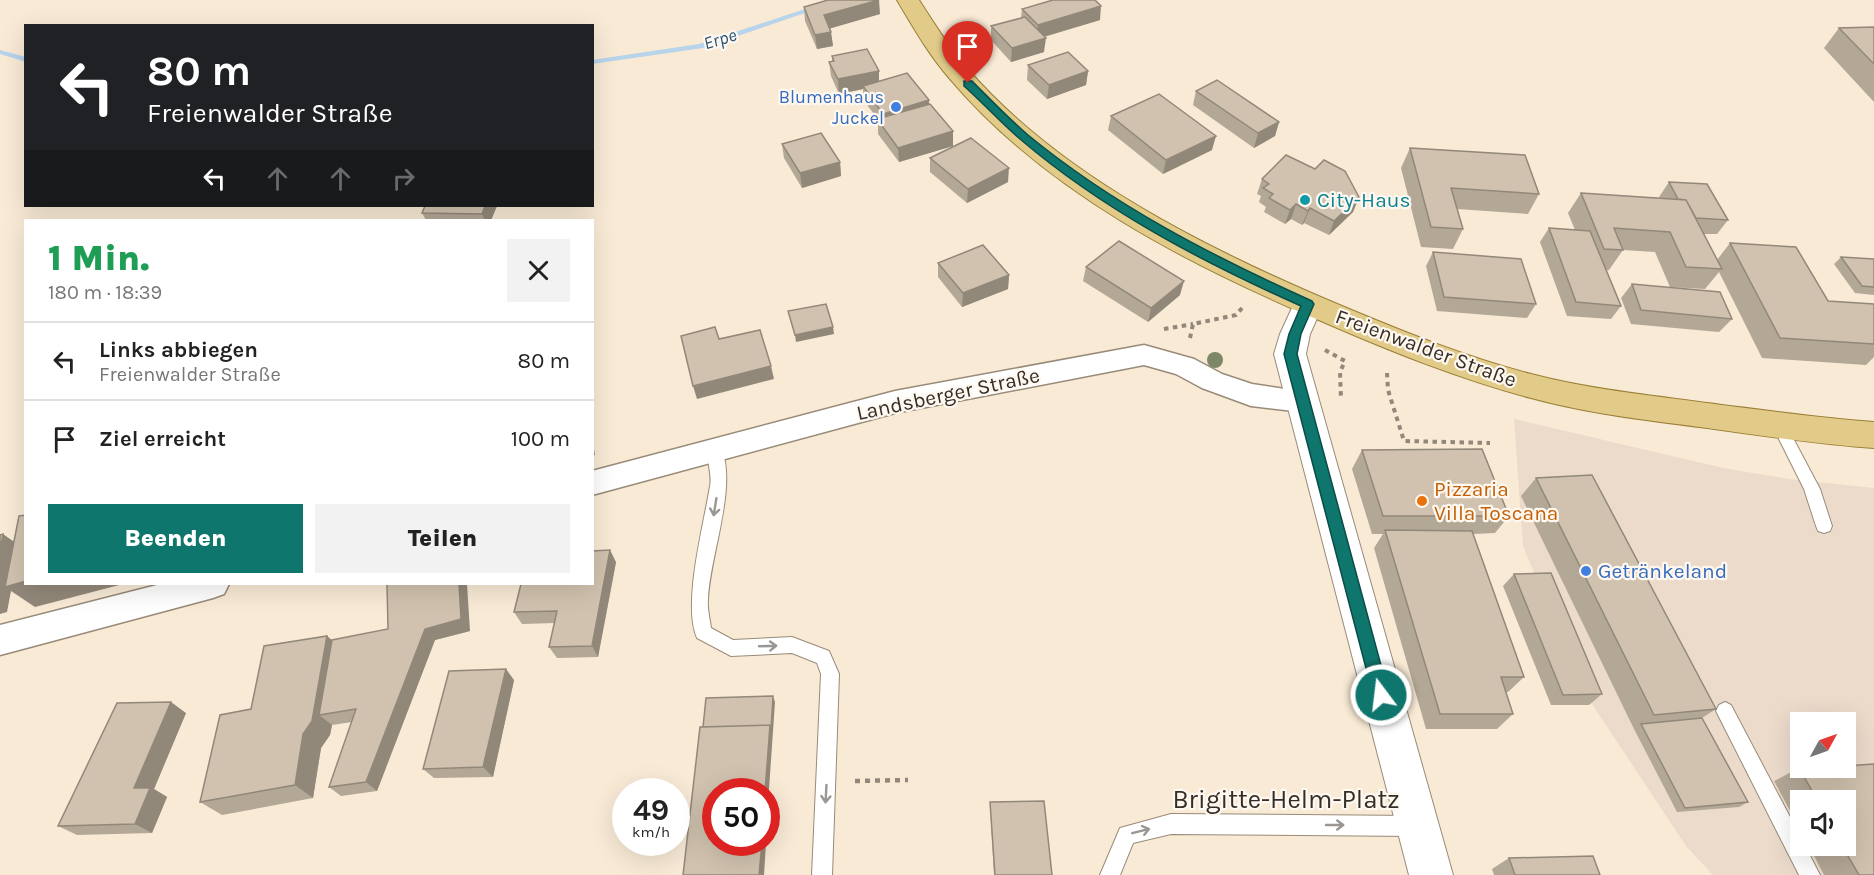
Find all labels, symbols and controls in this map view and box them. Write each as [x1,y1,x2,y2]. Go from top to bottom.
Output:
pin [942,21,993,83]
water label: Erpe [701,24,739,54]
icon: arrive [951,30,984,63]
text: 80 m [147,46,251,96]
icon: left [48,48,126,126]
place label: Blumenhaus Juckel [779,86,884,129]
text: Freienwalder Straße [147,97,393,129]
marker: Blumenhaus Juckel [889,100,903,114]
icon: left [198,162,231,195]
icon: ahead [261,162,294,195]
icon: ahead [324,162,357,195]
icon: right [387,162,420,195]
place label: City-Haus [1317,188,1410,212]
marker: City-Haus [1298,193,1312,207]
text: 1 Min. [48,237,149,279]
button: close [507,239,570,302]
text: 180 m · 18:39 [48,281,162,304]
street label: Freienwalder Straße [1332,304,1520,392]
text: Links abbiegen [99,337,258,363]
icon: left [48,345,81,378]
text: 80 m [518,348,570,374]
text: Freienwalder Straße [99,363,281,386]
street label: Landsberger Straße [854,363,1042,425]
icon: arrive [48,423,81,456]
text: Ziel erreicht [99,426,226,452]
text: 100 m [511,426,570,452]
place label: Pizzaria Villa Toscana [1434,477,1558,525]
marker: Pizzaria Villa Toscana [1415,494,1429,508]
one-way arrow [709,497,720,517]
button: Beenden [48,504,303,573]
button: Teilen [315,504,570,573]
place label: Getränkeland [1598,559,1727,583]
marker: Getränkeland [1579,564,1593,578]
one-way arrow [758,641,778,652]
position arrow [1349,663,1413,727]
north arrow [1790,712,1856,778]
map controls [1790,712,1856,856]
speed limit sign: 50 [702,778,780,856]
one-way arrow [821,783,832,803]
street label: Brigitte-Helm-Platz [1172,784,1400,815]
button: sound [1790,790,1856,856]
text: 49 [633,792,669,828]
one-way arrow [1325,819,1345,831]
text: km/h [632,823,670,841]
one-way arrow [1131,825,1150,837]

